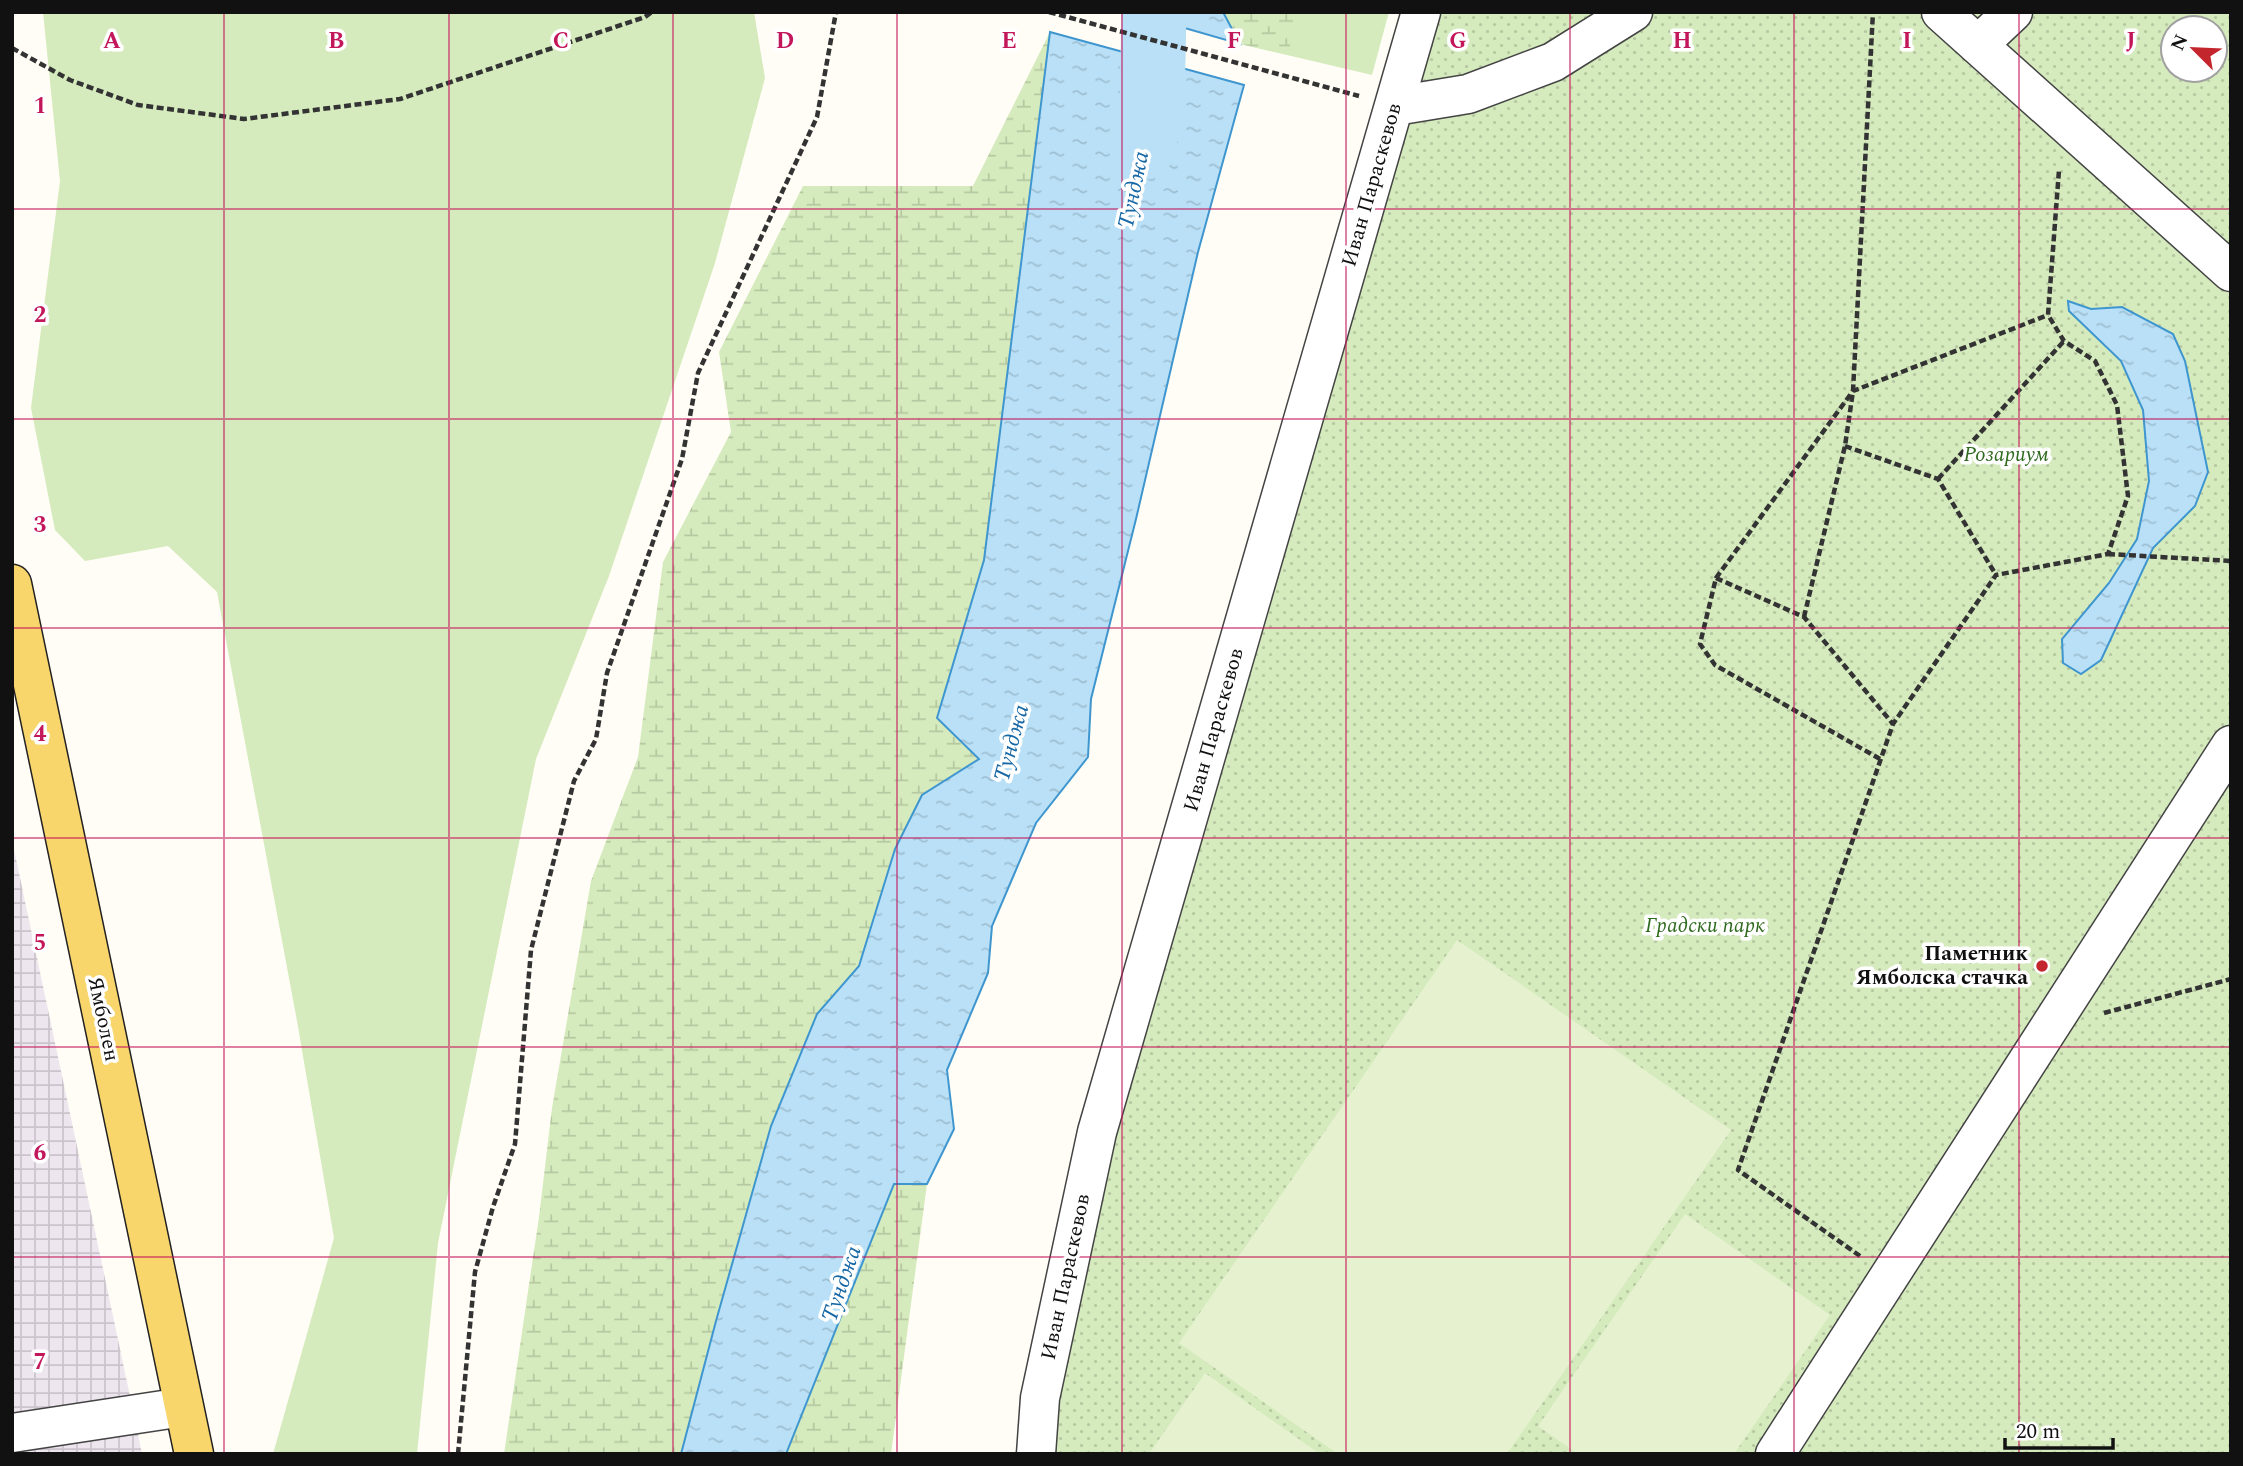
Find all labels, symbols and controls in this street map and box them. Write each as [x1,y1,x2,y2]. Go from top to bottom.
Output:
north arrow [2159,14,2229,84]
text: A [103,24,121,59]
text: B [328,24,344,59]
text: C [553,24,569,59]
text: D [776,24,794,59]
text: E [1001,24,1017,59]
text: F [1227,24,1241,59]
text: G [1449,24,1467,59]
text: H [1672,24,1692,59]
text: I [1902,24,1912,59]
text: J [2126,24,2136,59]
text: N [2163,30,2196,56]
text: 1 [34,89,46,124]
street label: Иван Параскевов [1333,99,1411,271]
water label: Тунджа [1109,148,1159,232]
text: 2 [34,298,47,333]
park label: Розариум [1963,439,2049,471]
text: 3 [34,508,47,543]
street label: Иван Параскевов [1175,644,1253,816]
water label: Тунджа [985,700,1039,786]
text: 4 [34,717,47,752]
park label: Градски парк [1645,910,1765,942]
text: 5 [34,926,46,961]
place label: Паметник Ямболска стачка [1856,938,2028,994]
marker: Паметник Ямболска стачка [2034,958,2050,974]
street label: Ямболен [78,974,128,1064]
text: 6 [34,1136,47,1171]
street label: Иван Параскевов [1033,1191,1099,1363]
water label: Тунджа [813,1241,871,1327]
text: 7 [34,1345,46,1380]
scale bar [2005,1406,2114,1450]
text: 20 m [2016,1416,2060,1448]

